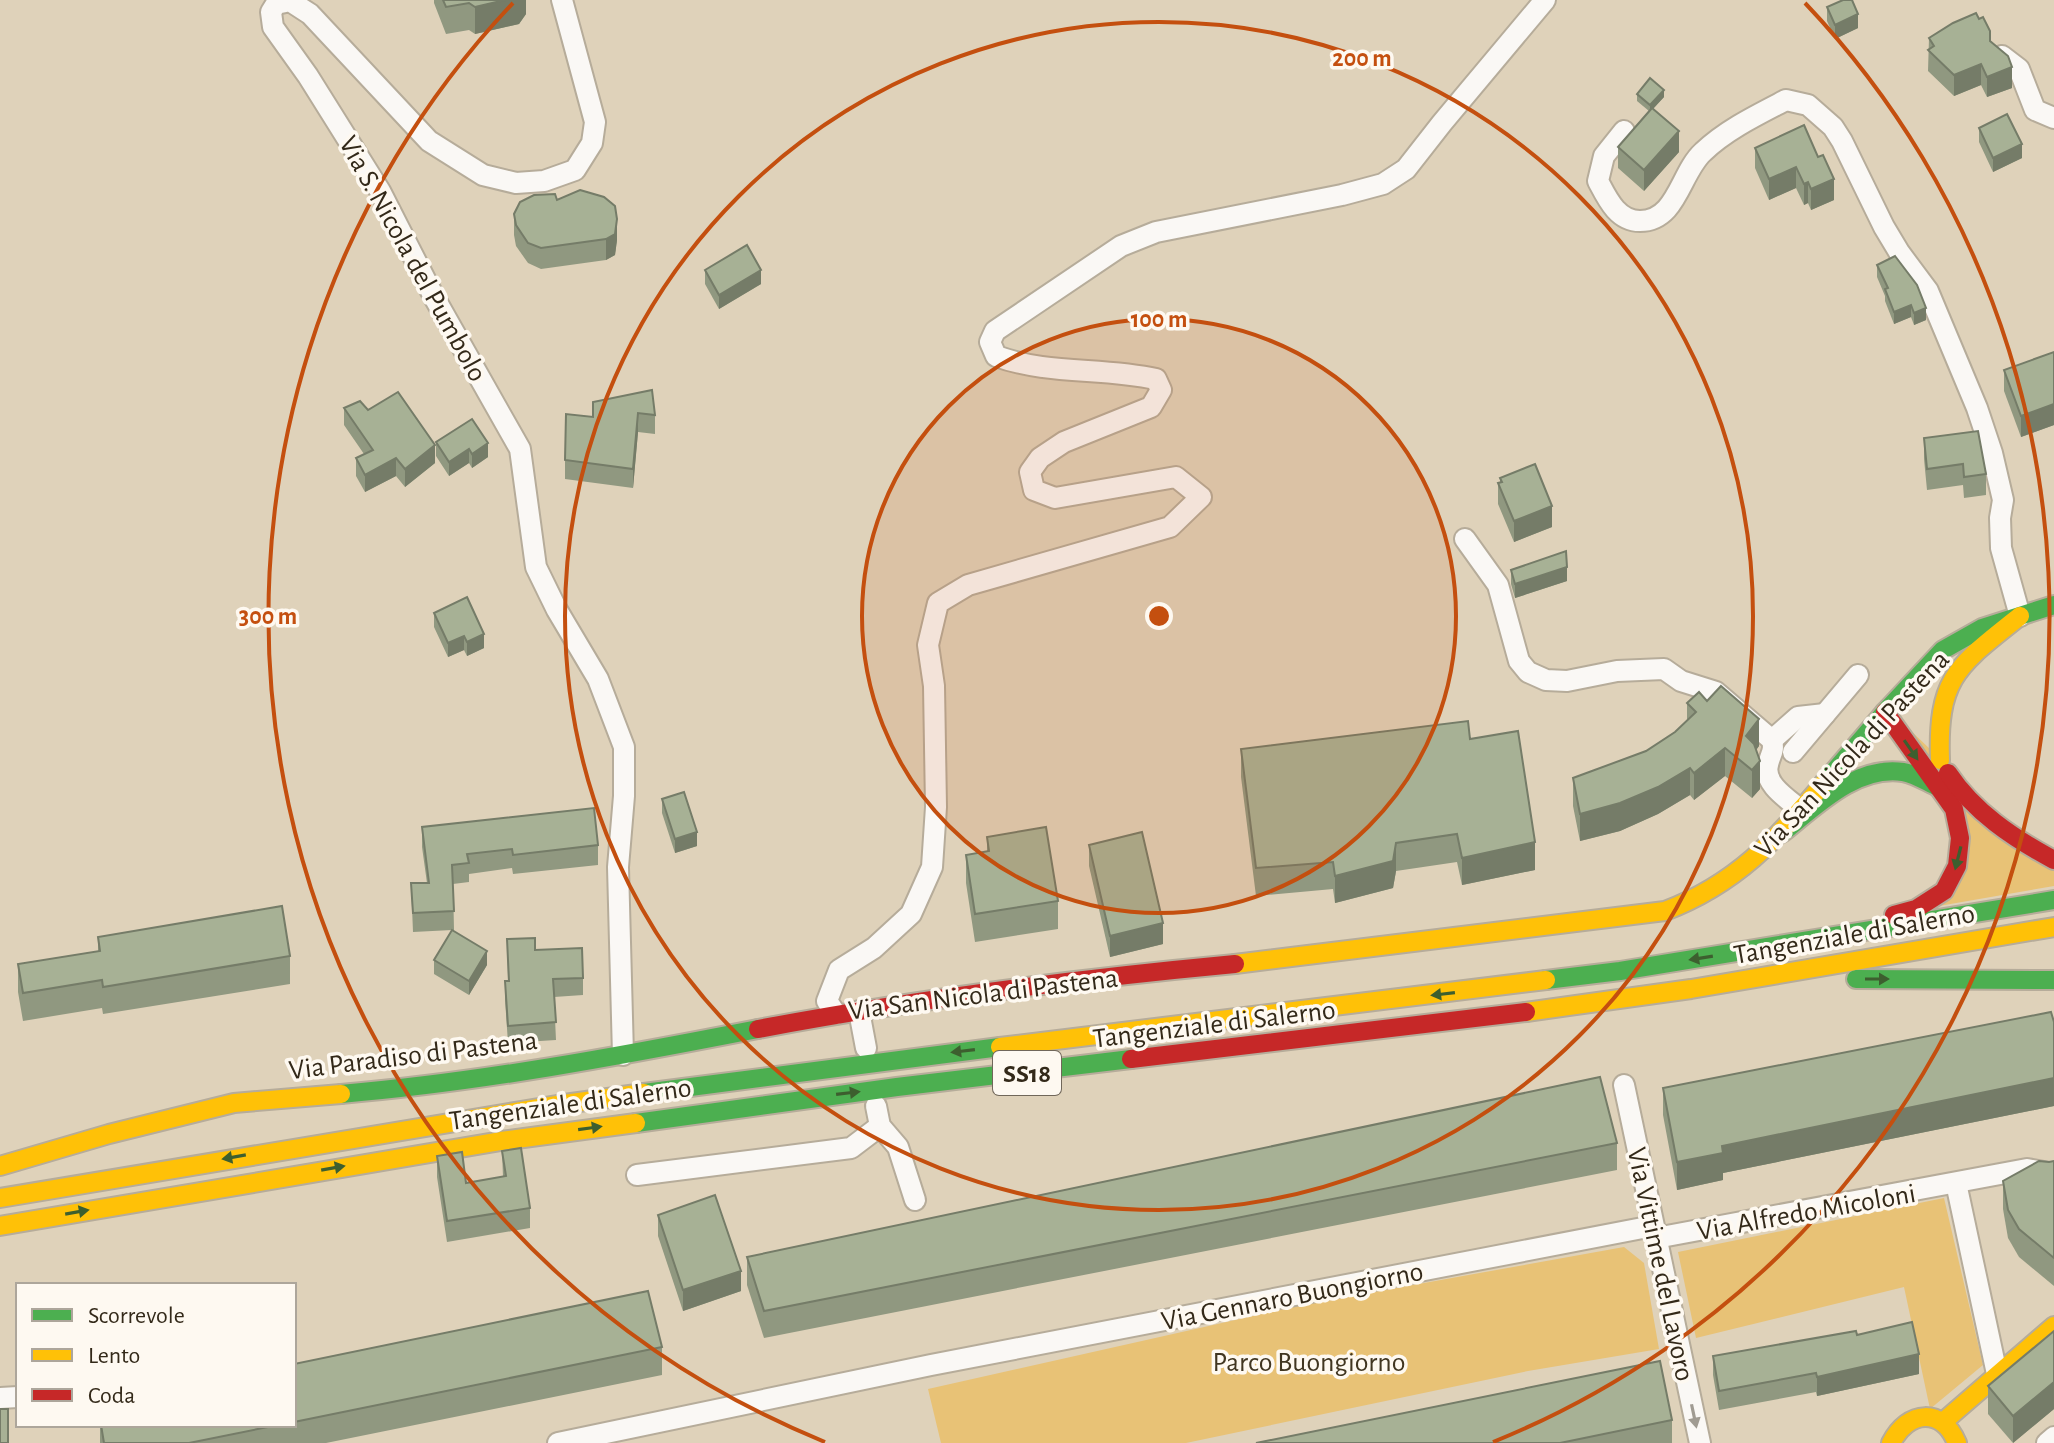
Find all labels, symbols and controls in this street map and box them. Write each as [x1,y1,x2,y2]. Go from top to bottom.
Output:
text: 200 m [1332,47,1392,71]
street label: Via S. Nicola del Pumbolo [333,132,491,386]
text: 100 m [1131,308,1187,332]
centre of rings [1145,602,1173,630]
text: 300 m [239,605,297,629]
street label: Via San Nicola di Pastena [1750,646,1955,863]
one-way arrow [1903,739,1918,760]
one-way arrow [1952,846,1964,871]
street label: Tangenziale di Salerno [1732,900,1977,970]
one-way arrow [1688,952,1713,965]
street label: Via San Nicola di Pastena [847,965,1120,1025]
one-way arrow [1865,973,1890,985]
one-way arrow [1430,987,1455,1000]
street label: Tangenziale di Salerno [1091,996,1337,1054]
street label: Via Paradiso di Pastena [287,1027,539,1085]
one-way arrow [950,1045,975,1058]
road number: SS18 [993,1051,1061,1095]
street label: Tangenziale di Salerno [447,1074,693,1136]
one-way arrow [836,1087,861,1100]
one-way arrow [578,1121,603,1134]
street label: Via Vittime del Lavoro [1622,1145,1698,1384]
one-way arrow [222,1152,247,1164]
one-way arrow [321,1161,346,1174]
street label: Via Alfredo Micoloni [1695,1180,1918,1246]
one-way arrow [65,1205,90,1217]
street label: Via Gennaro Buongiorno [1159,1258,1426,1336]
legend [16,1283,296,1427]
text: Scorrevole [88,1304,185,1328]
text: Lento [88,1344,140,1368]
park label: Parco Buongiorno [1213,1349,1405,1377]
text: Coda [88,1384,135,1408]
one-way arrow [1688,1404,1701,1429]

